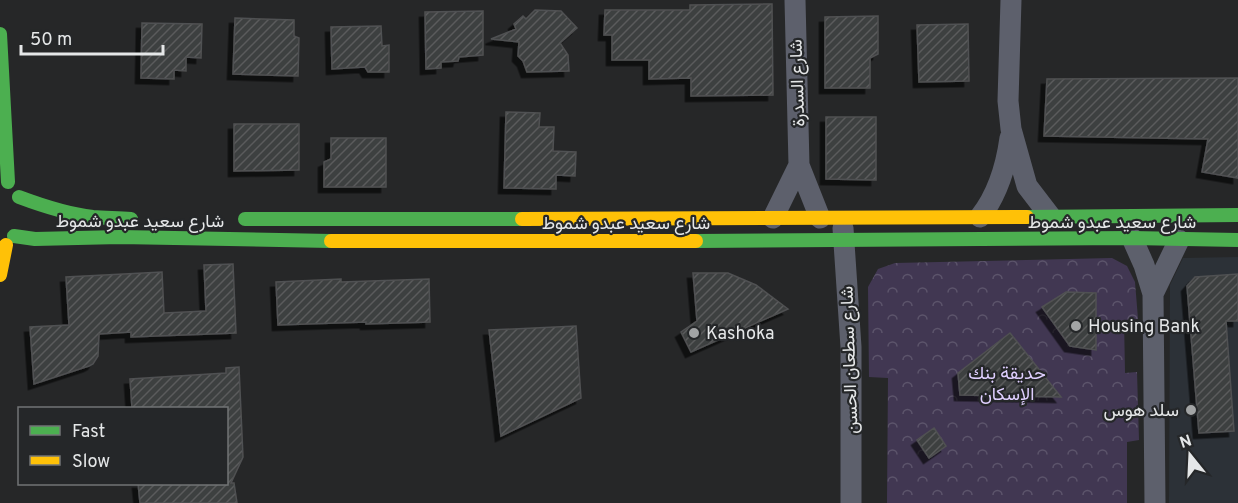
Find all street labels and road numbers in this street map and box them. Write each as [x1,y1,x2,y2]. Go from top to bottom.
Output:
street label: شارع السدرة [785,39,812,127]
street label: شارع سعيد عبدو شموط [56,211,224,234]
street label: شارع سعيد عبدو شموط [1028,212,1196,235]
street label: شارع سعيد عبدو شموط [542,213,710,236]
street label: شارع سطعان الحسن [836,286,865,434]

